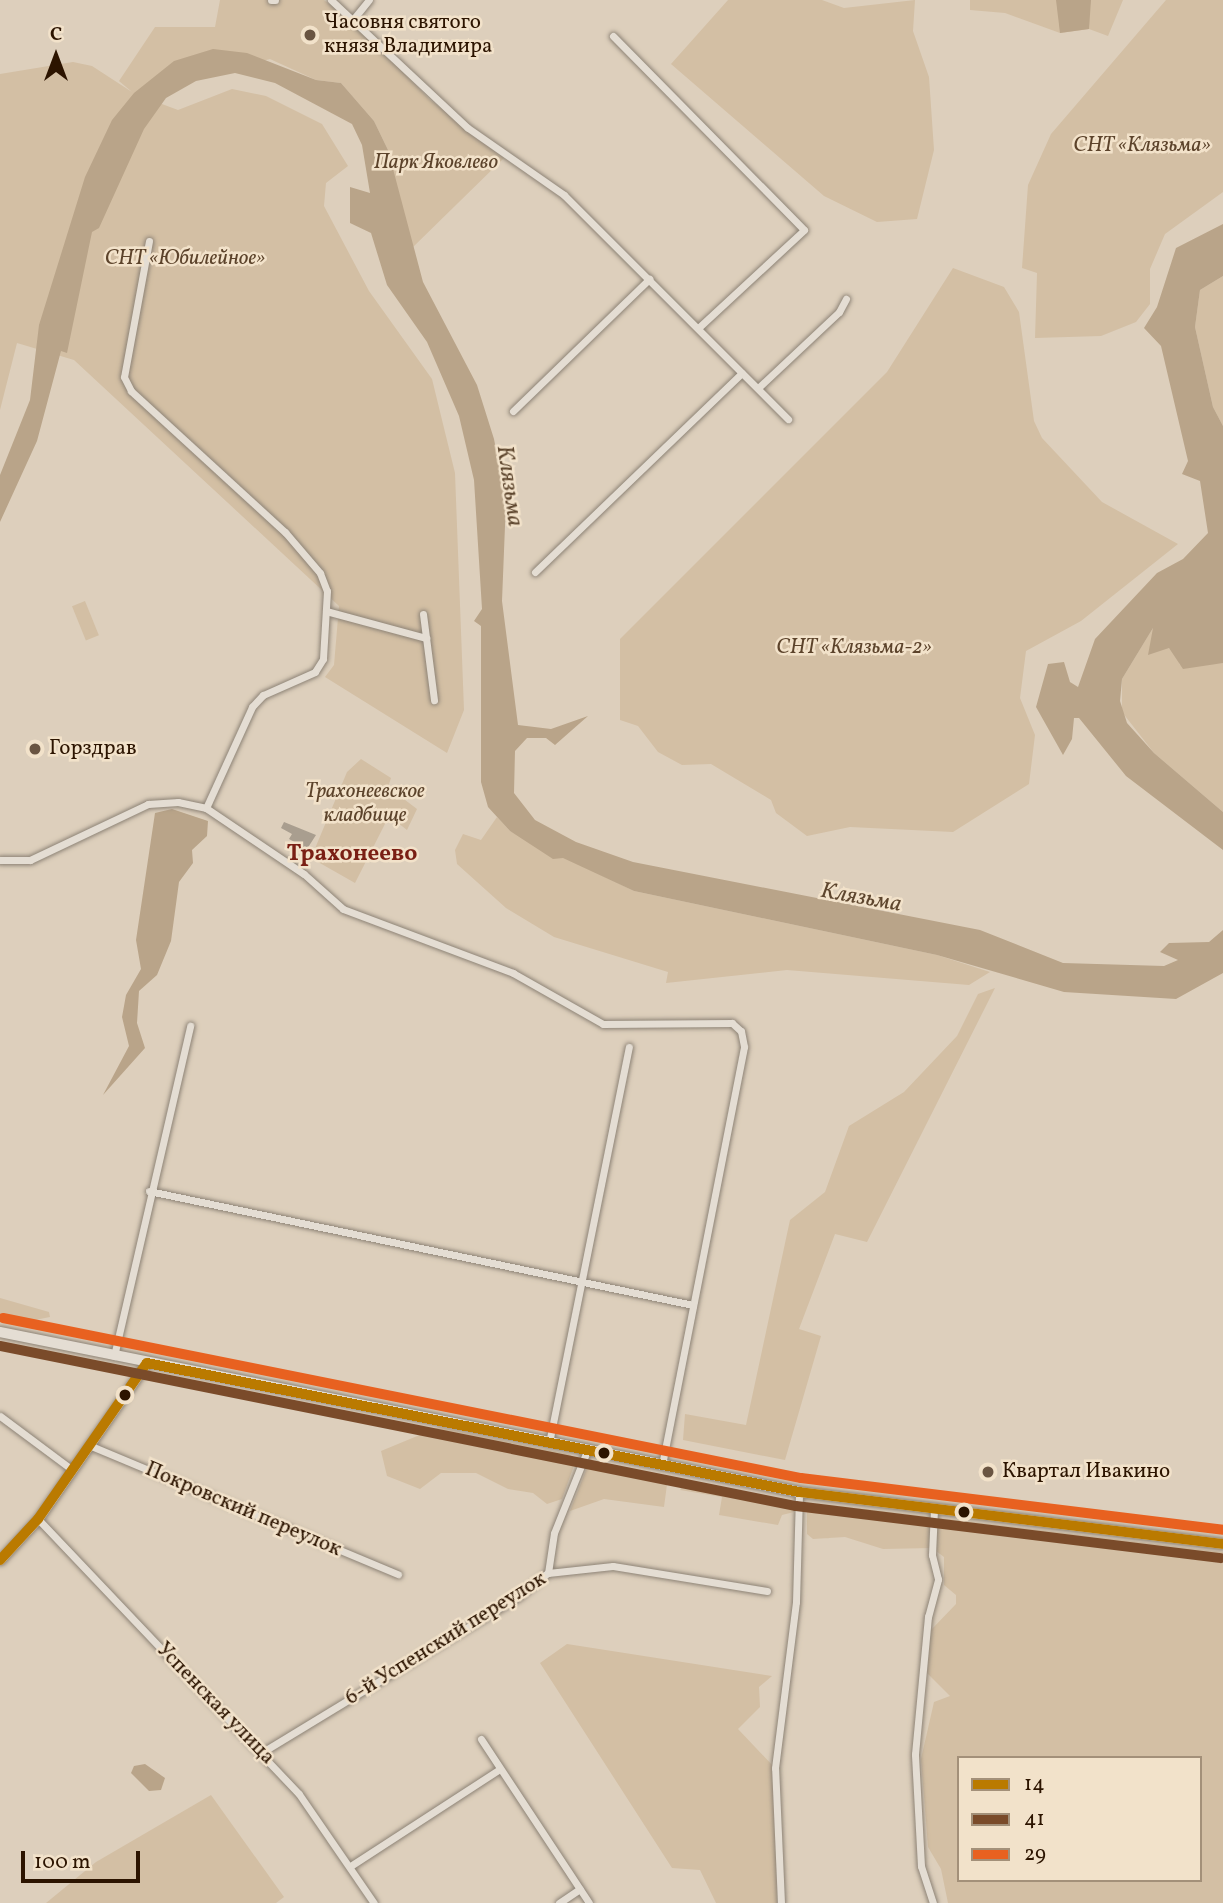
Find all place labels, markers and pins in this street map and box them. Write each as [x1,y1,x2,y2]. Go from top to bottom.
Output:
place label: Часовня святого князя Владимира [324,10,493,60]
marker: Часовня святого князя Владимира [302,27,318,43]
place label: Горздрав [49,736,137,762]
marker: Горздрав [27,741,43,757]
unlabelled marker [118,1388,132,1402]
unlabelled marker [597,1446,611,1460]
place label: Квартал Ивакино [1002,1459,1170,1485]
marker: Квартал Ивакино [980,1464,996,1480]
unlabelled marker [957,1505,971,1519]

